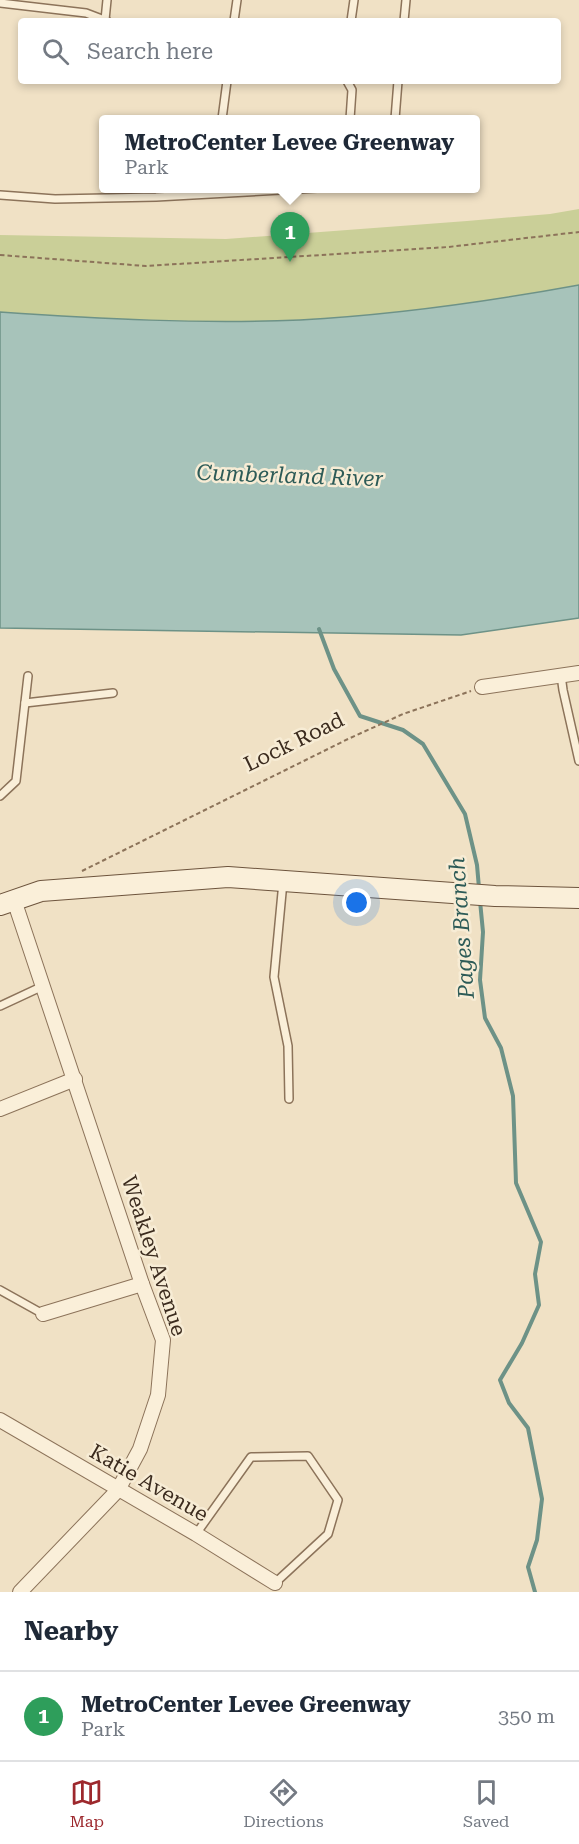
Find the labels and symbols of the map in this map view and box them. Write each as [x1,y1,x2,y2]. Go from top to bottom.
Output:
pin: 1 [270,212,310,262]
water label: Cumberland River [196,460,384,491]
street label: Lock Road [240,707,348,776]
water label: Pages Branch [444,856,479,1001]
your location [342,888,371,917]
street label: Weakley Avenue [117,1173,191,1339]
street label: Katie Avenue [85,1439,213,1527]

